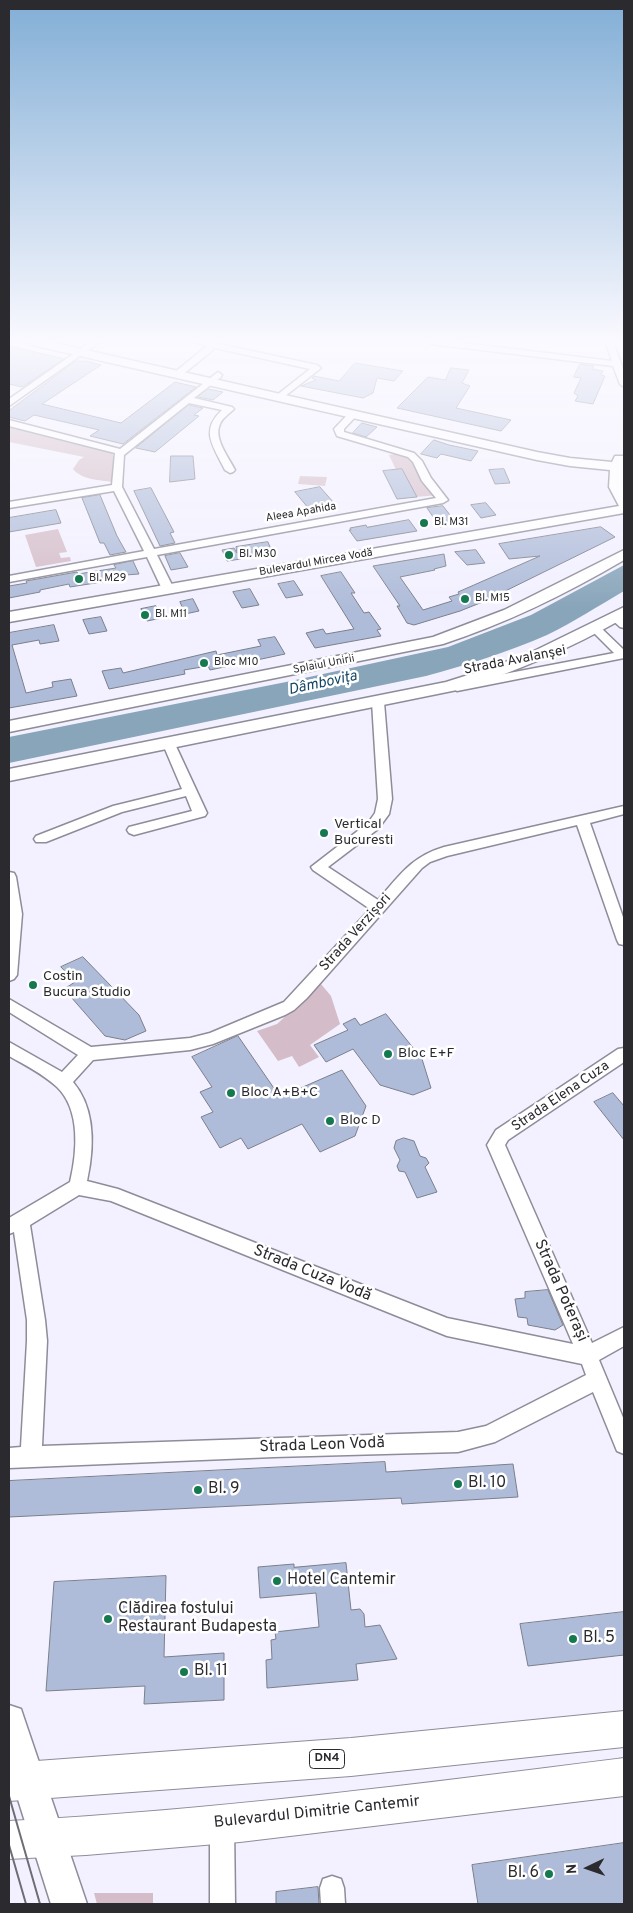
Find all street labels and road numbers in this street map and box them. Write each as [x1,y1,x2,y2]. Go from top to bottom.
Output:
street label: Aleea Apahida [265,500,337,526]
street label: Bulevardul Mircea Vodă [258,547,374,579]
street label: Strada Avalanșei [462,643,568,679]
street label: Splaiul Unirii [292,653,356,677]
street label: Strada Verzișori [317,891,395,975]
street label: Strada Elena Cuza [509,1058,613,1136]
street label: Strada Poterași [529,1237,591,1345]
street label: Strada Cuza Vodă [250,1242,374,1306]
street label: Strada Leon Vodă [259,1434,385,1458]
road number: DN4 [310,1750,344,1768]
street label: Bulevardul Dimitrie Cantemir [213,1793,421,1833]

